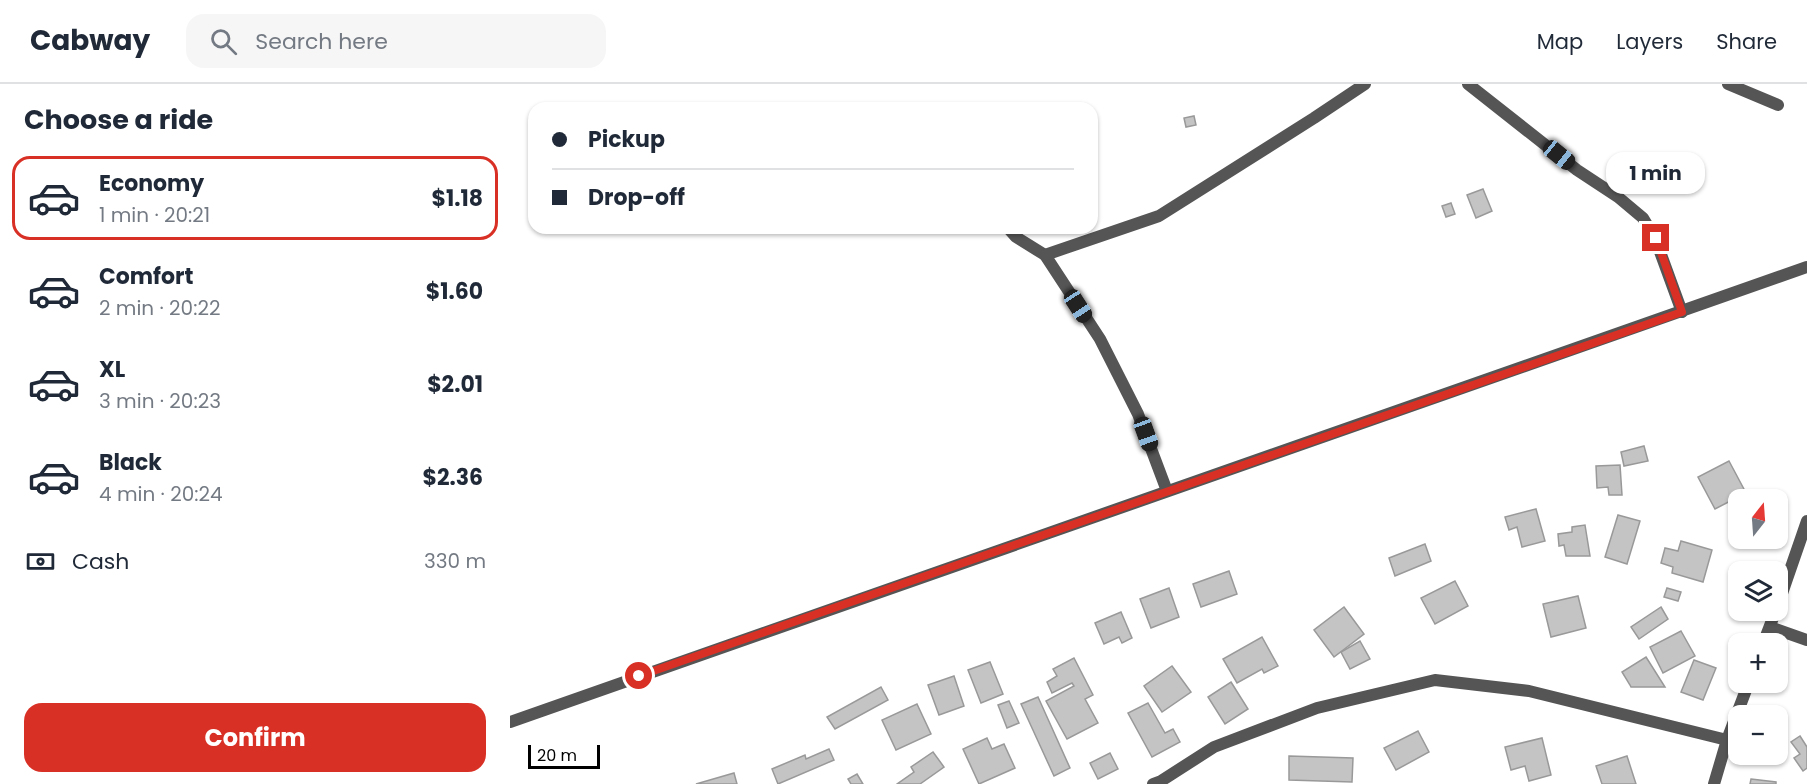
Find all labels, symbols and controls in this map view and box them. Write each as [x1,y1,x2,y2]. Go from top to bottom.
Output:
search box [186,14,606,68]
text: Cabway [30,21,150,60]
icon: search [207,25,240,58]
text: Search here [255,26,388,57]
text: Map [1537,27,1583,56]
text: Layers [1616,27,1683,56]
text: Share [1716,27,1777,56]
text: Choose a ride [24,101,213,138]
text: Pickup [588,124,665,155]
car [1539,137,1579,173]
callout: 1 min [1606,151,1706,193]
text: 1 min [1629,159,1682,187]
text: Economy [99,168,204,199]
icon: car [27,171,81,225]
text: Drop-off [588,182,685,213]
text: $1.18 [432,183,483,214]
text: 1 min · 20:21 [99,201,210,229]
route end [1642,224,1669,251]
text: Comfort [99,261,193,292]
icon: car [27,264,81,318]
text: $1.60 [426,276,483,307]
car [1061,286,1095,326]
text: 2 min · 20:22 [99,294,220,322]
text: XL [99,354,125,385]
icon: car [27,357,81,411]
text: $2.01 [427,369,483,400]
text: 3 min · 20:23 [99,387,221,415]
car [1131,414,1161,454]
text: Black [99,447,162,478]
icon: car [27,450,81,504]
text: $2.36 [422,462,483,493]
text: 4 min · 20:24 [99,480,223,508]
north arrow [1728,489,1788,549]
map controls [1728,489,1788,765]
icon: cash [24,545,57,578]
text: Cash [72,546,129,577]
text: 330 m [424,547,486,575]
button: layers [1728,561,1788,621]
button: + [1728,633,1788,693]
route start [625,662,652,689]
button: Confirm [24,703,486,772]
button: − [1728,705,1788,765]
scale bar [528,742,600,770]
text: 20 m [537,744,577,767]

